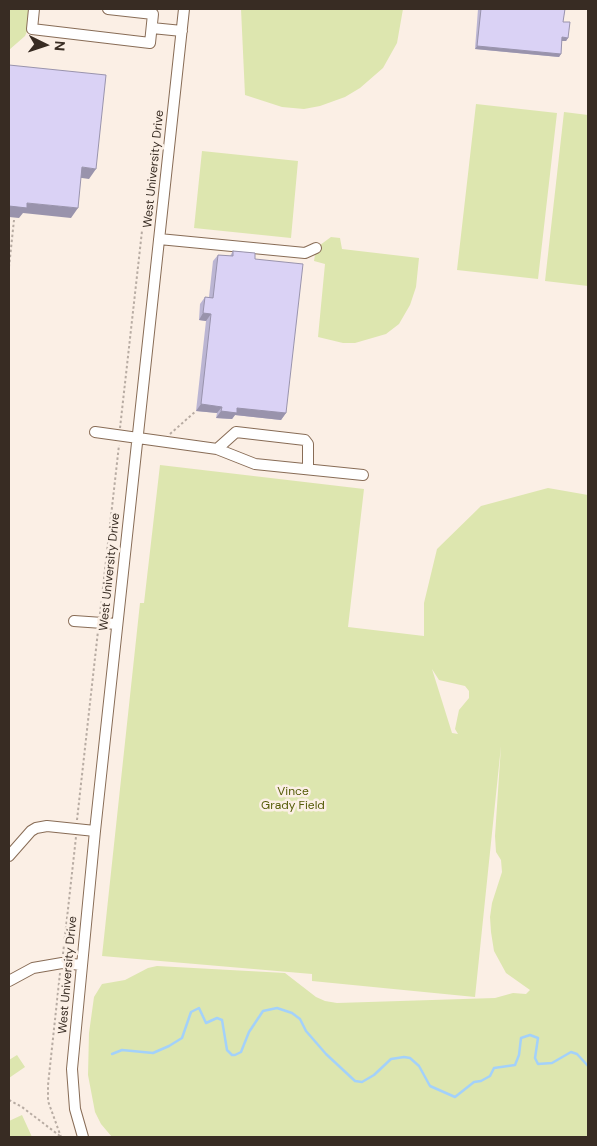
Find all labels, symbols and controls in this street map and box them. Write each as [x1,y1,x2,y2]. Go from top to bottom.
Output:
north arrow [20,20,70,70]
text: N [51,40,69,52]
street label: West University Drive [141,109,167,229]
street label: West University Drive [97,512,123,632]
park label: Vince Grady Field [261,785,325,813]
street label: West University Drive [56,915,80,1035]

